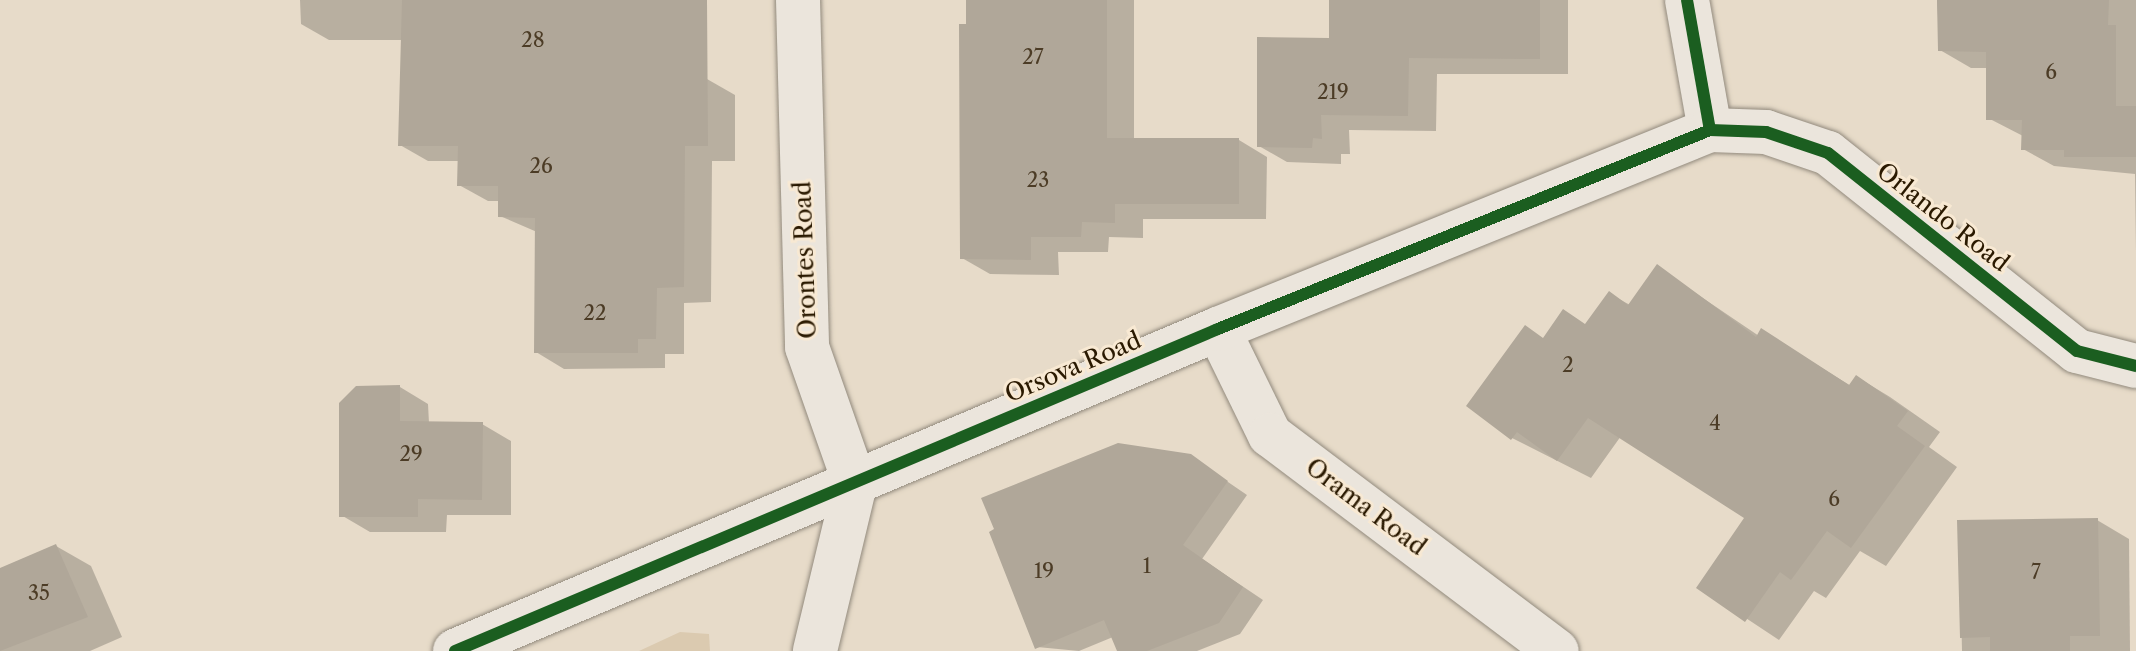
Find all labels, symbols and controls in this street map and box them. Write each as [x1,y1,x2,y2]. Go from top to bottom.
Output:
house number: 28 [521,28,545,52]
house number: 27 [1022,45,1044,69]
house number: 6 [2045,60,2057,84]
house number: 219 [1317,80,1349,104]
house number: 26 [529,154,553,178]
street label: Orlando Road [1871,156,2015,278]
house number: 23 [1027,168,1049,192]
street label: Orontes Road [788,181,822,339]
house number: 22 [584,301,606,325]
street label: Orsova Road [1001,325,1145,409]
house number: 2 [1562,353,1574,377]
house number: 4 [1709,411,1721,435]
house number: 29 [399,442,423,466]
street label: Orama Road [1300,452,1432,562]
house number: 6 [1828,487,1840,511]
house number: 1 [1143,554,1151,578]
house number: 19 [1034,559,1054,583]
house number: 7 [2031,560,2041,584]
house number: 35 [28,581,50,605]

